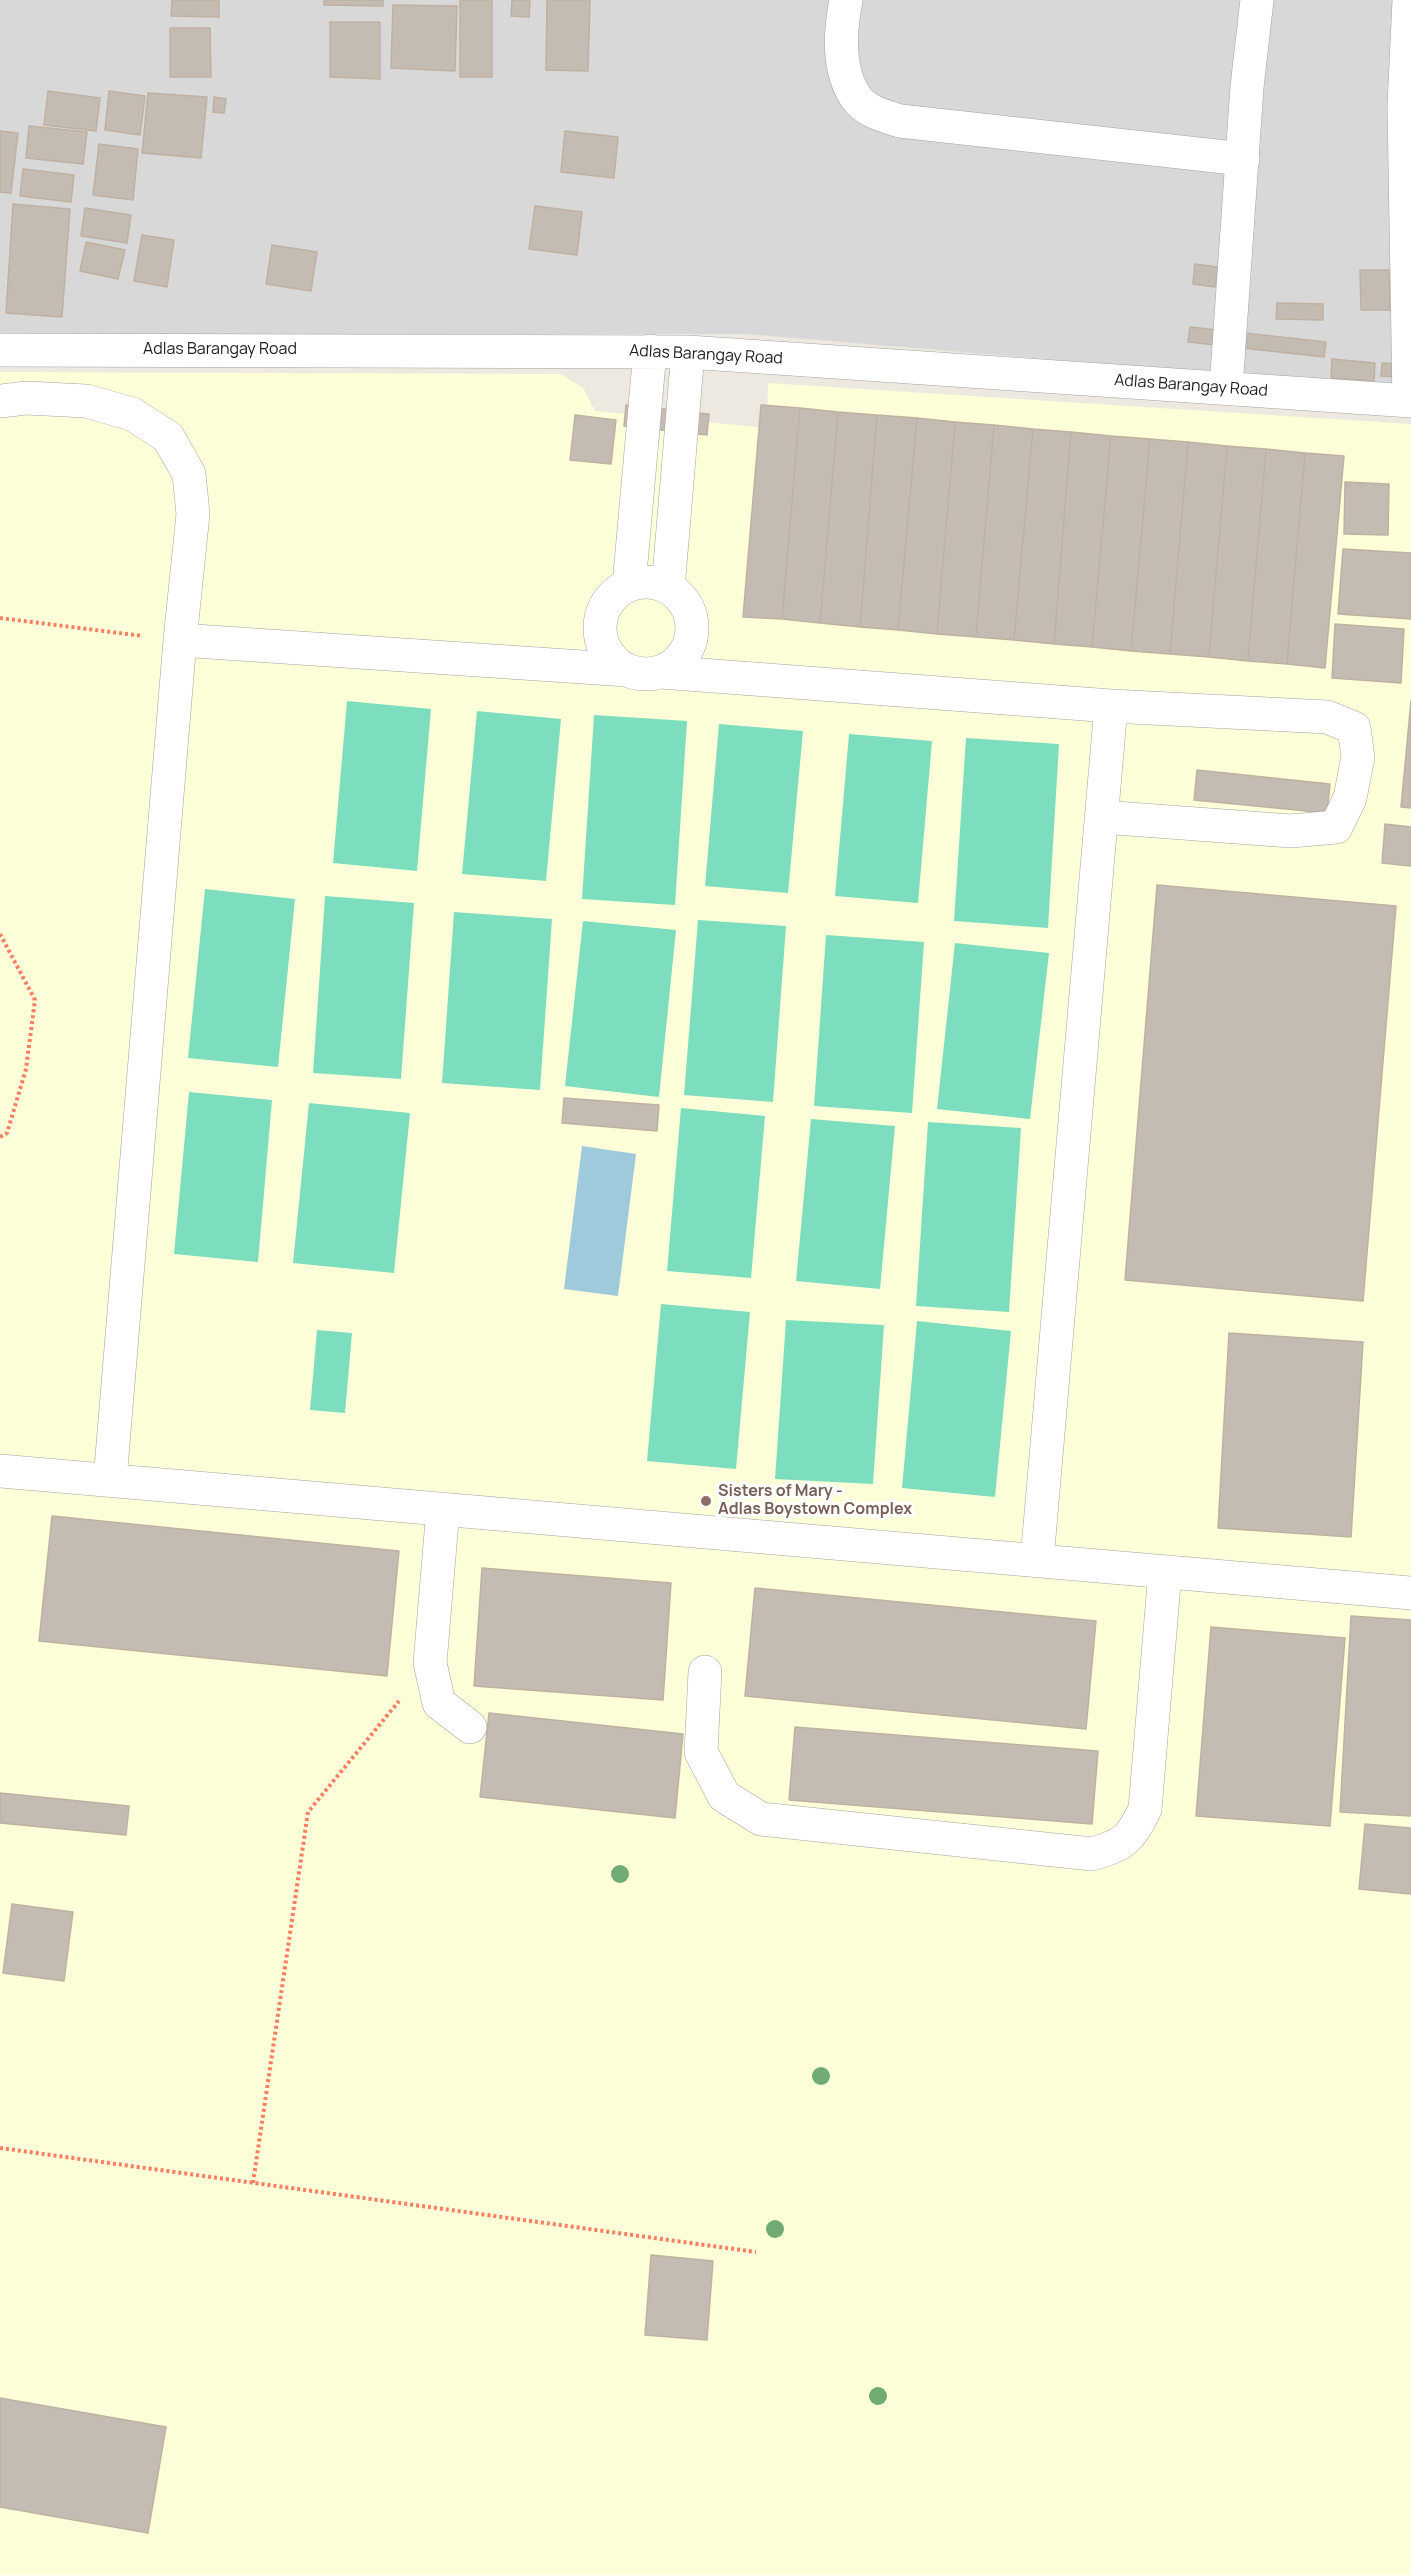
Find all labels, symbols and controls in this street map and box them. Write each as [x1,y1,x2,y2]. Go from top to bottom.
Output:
street label: Adlas Barangay Road [143,340,297,360]
street label: Adlas Barangay Road [629,341,783,369]
street label: Adlas Barangay Road [1114,371,1268,401]
place label: Sisters of Mary - Adlas Boystown Complex [718,1482,912,1520]
marker: Sisters of Mary - Adlas Boystown Complex [699,1494,713,1508]

